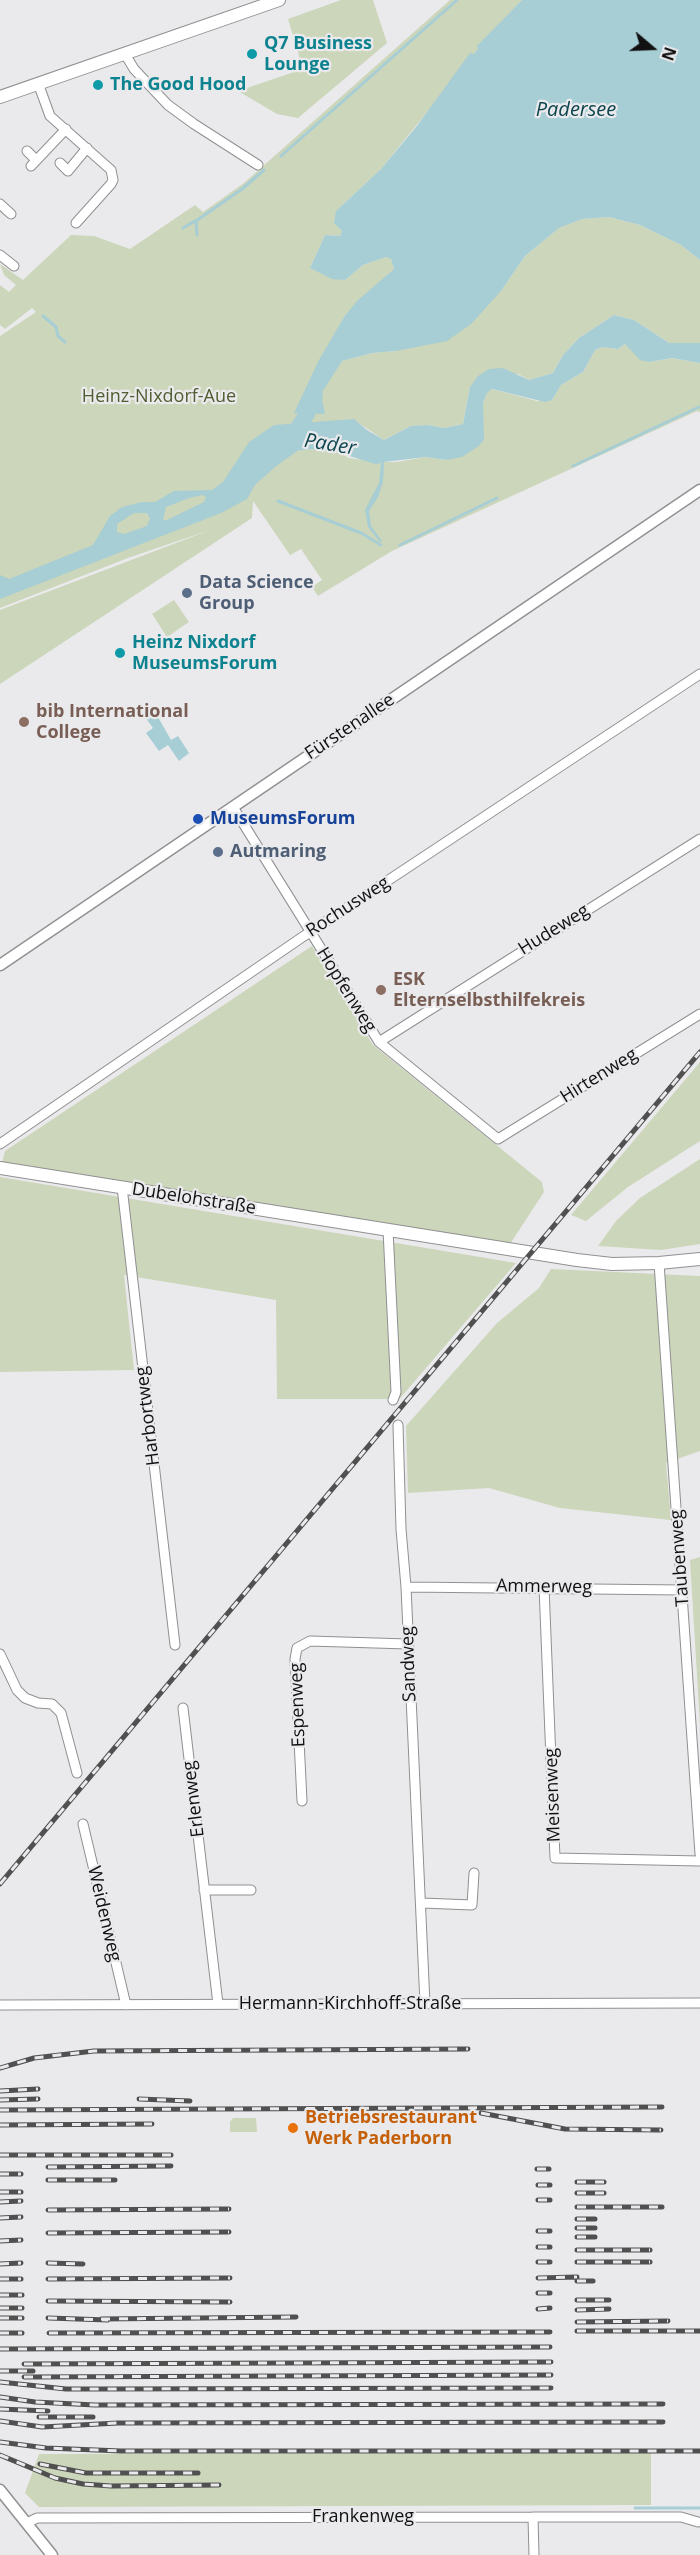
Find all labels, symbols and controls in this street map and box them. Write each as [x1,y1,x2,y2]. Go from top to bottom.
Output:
north arrow [622,18,682,78]
place label: Q7 Business Lounge [264,33,372,76]
text: N [657,44,682,64]
marker: Q7 Business Lounge [245,47,259,61]
place label: The Good Hood [110,74,246,96]
marker: The Good Hood [91,78,105,92]
water label: Padersee [536,98,616,122]
park label: Heinz-Nixdorf-Aue [82,386,236,408]
water label: Pader [302,429,358,461]
place label: Data Science Group [199,572,314,614]
marker: Data Science Group [180,586,194,600]
place label: Heinz Nixdorf MuseumsForum [132,632,278,674]
marker: Heinz Nixdorf MuseumsForum [113,646,127,660]
street label: Fürstenallee [301,689,399,765]
place label: bib International College [36,701,189,744]
marker: bib International College [17,715,31,729]
place label: MuseumsForum [210,808,356,830]
marker: MuseumsForum [191,812,205,826]
place label: Autmaring [230,841,326,863]
marker: Autmaring [211,845,225,859]
street label: Rochusweg [302,872,394,942]
street label: Hudeweg [515,900,593,960]
street label: Hopfenweg [311,944,381,1036]
place label: ESK Elternselbsthilfekreis [393,969,585,1012]
marker: ESK Elternselbsthilfekreis [374,983,388,997]
street label: Hirtenweg [557,1044,641,1108]
street label: Dubelohstraße [130,1179,258,1219]
street label: Harbortweg [131,1365,165,1467]
street label: Taubenweg [666,1509,694,1607]
street label: Ammerweg [496,1575,592,1599]
street label: Sandweg [397,1626,421,1702]
street label: Espenweg [286,1662,310,1748]
street label: Meisenweg [541,1747,565,1843]
street label: Erlenweg [179,1760,209,1838]
street label: Weidenweg [83,1864,125,1964]
street label: Hermann-Kirchhoff-Straße [239,1993,461,2015]
place label: Betriebsrestaurant Werk Paderborn [305,2107,477,2150]
marker: Betriebsrestaurant Werk Paderborn [286,2121,300,2135]
street label: Frankenweg [312,2506,414,2528]

